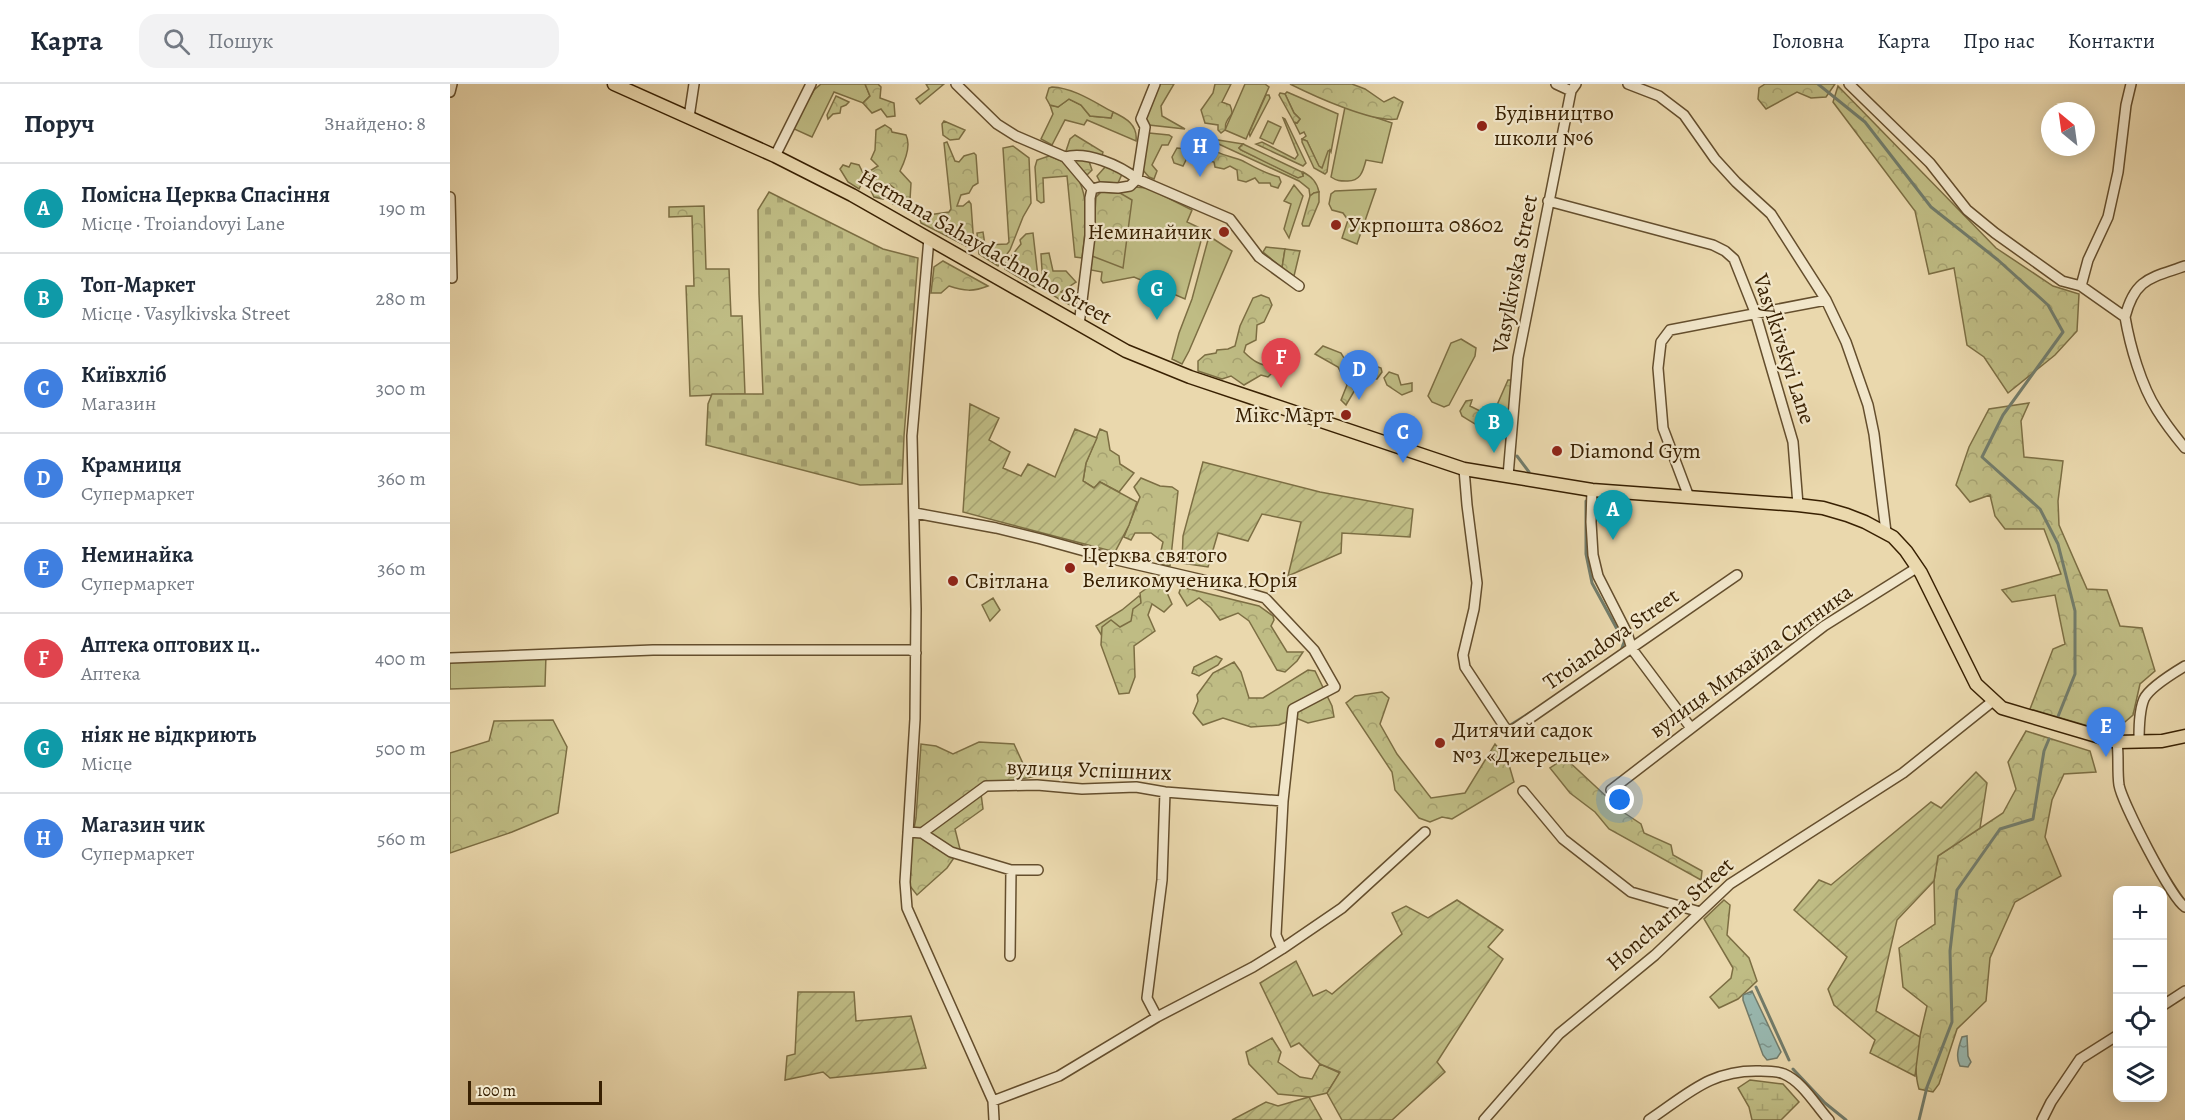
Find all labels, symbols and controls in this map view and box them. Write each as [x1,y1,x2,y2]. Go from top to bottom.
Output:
search box [139,14,559,68]
text: Карта [30,22,103,60]
icon: search [160,25,193,58]
text: Пошук [208,26,273,56]
text: Головна [1772,27,1844,55]
text: Карта [1877,27,1930,55]
text: Про нас [1963,27,2035,55]
text: Контакти [2068,27,2155,55]
place label: Будівництво школи №6 [1494,98,1614,153]
north arrow [2041,102,2095,156]
text: Поруч [24,106,95,141]
text: Знайдено: 8 [324,110,426,137]
marker: Будівництво школи №6 [1475,119,1489,133]
pin: H [1180,128,1220,177]
street label: Hetmana Sahaydachnoho Street [853,162,1117,332]
text: Помісна Церква Спасіння [81,180,330,210]
street label: Vasylkivska Street [1485,192,1545,357]
text: A [37,195,50,222]
text: 190 m [379,195,426,222]
text: Місце · Troiandovyi Lane [81,210,285,237]
place label: Укрпошта 08602 [1348,210,1503,240]
place label: Неминайчик [1088,217,1212,247]
marker: Укрпошта 08602 [1329,218,1343,232]
marker: Неминайчик [1217,225,1231,239]
street label: Vasylkivskyi Lane [1745,269,1822,428]
text: Топ-Маркет [81,270,196,300]
pin: G [1138,270,1176,320]
text: B [37,285,50,312]
text: 280 m [376,285,426,312]
text: Місце · Vasylkivska Street [81,300,290,327]
pin: F [1262,338,1300,388]
pin: D [1340,350,1378,400]
text: Київхліб [81,360,167,390]
text: C [37,375,50,402]
text: 300 m [376,375,426,402]
text: Магазин [81,390,156,417]
place label: Мікс Март [1235,400,1334,430]
pin: B [1474,404,1514,453]
marker: Мікс Март [1339,408,1353,422]
pin: C [1384,414,1422,463]
place label: Diamond Gym [1569,436,1701,466]
marker: Diamond Gym [1550,444,1564,458]
text: Крамниця [81,450,182,480]
text: D [37,465,50,492]
text: 360 m [377,465,426,492]
text: Супермаркет [81,480,195,507]
pin: A [1594,490,1632,540]
text: Неминайка [81,540,194,570]
place label: Церква святого Великомученика Юрія [1082,540,1298,595]
text: E [38,555,49,582]
text: 360 m [377,555,426,582]
marker: Церква святого Великомученика Юрія [1063,561,1077,575]
place label: Світлана [965,566,1050,596]
text: Супермаркет [81,570,195,597]
marker: Світлана [946,574,960,588]
street label: вулиця Михайла Ситника [1643,577,1859,745]
street label: Troiandova Street [1537,581,1685,697]
text: Аптека оптових ц‥ [81,630,260,660]
text: F [38,645,49,672]
text: 400 m [375,645,426,672]
text: Аптека [81,660,141,687]
pin: E [2086,708,2126,757]
place label: Дитячий садок №3 «Джерельце» [1452,715,1610,770]
text: ніяк не відкриють [81,720,256,750]
text: G [37,735,50,762]
text: 500 m [375,735,426,762]
marker: Дитячий садок №3 «Джерельце» [1433,736,1447,750]
text: Місце [81,750,132,777]
street label: вулиця Успішних [1006,752,1172,788]
your location [1605,785,1634,814]
text: Магазин чик [81,810,205,840]
text: H [36,825,51,852]
text: 560 m [377,825,426,852]
text: Супермаркет [81,840,195,867]
street label: Honcharna Street [1600,850,1740,978]
map controls [2113,886,2167,1102]
button: + [2113,886,2167,940]
button: − [2113,940,2167,994]
button: locate [2113,994,2167,1048]
button: layers [2113,1048,2167,1102]
scale bar [468,1078,602,1106]
text: 100 m [477,1080,516,1102]

